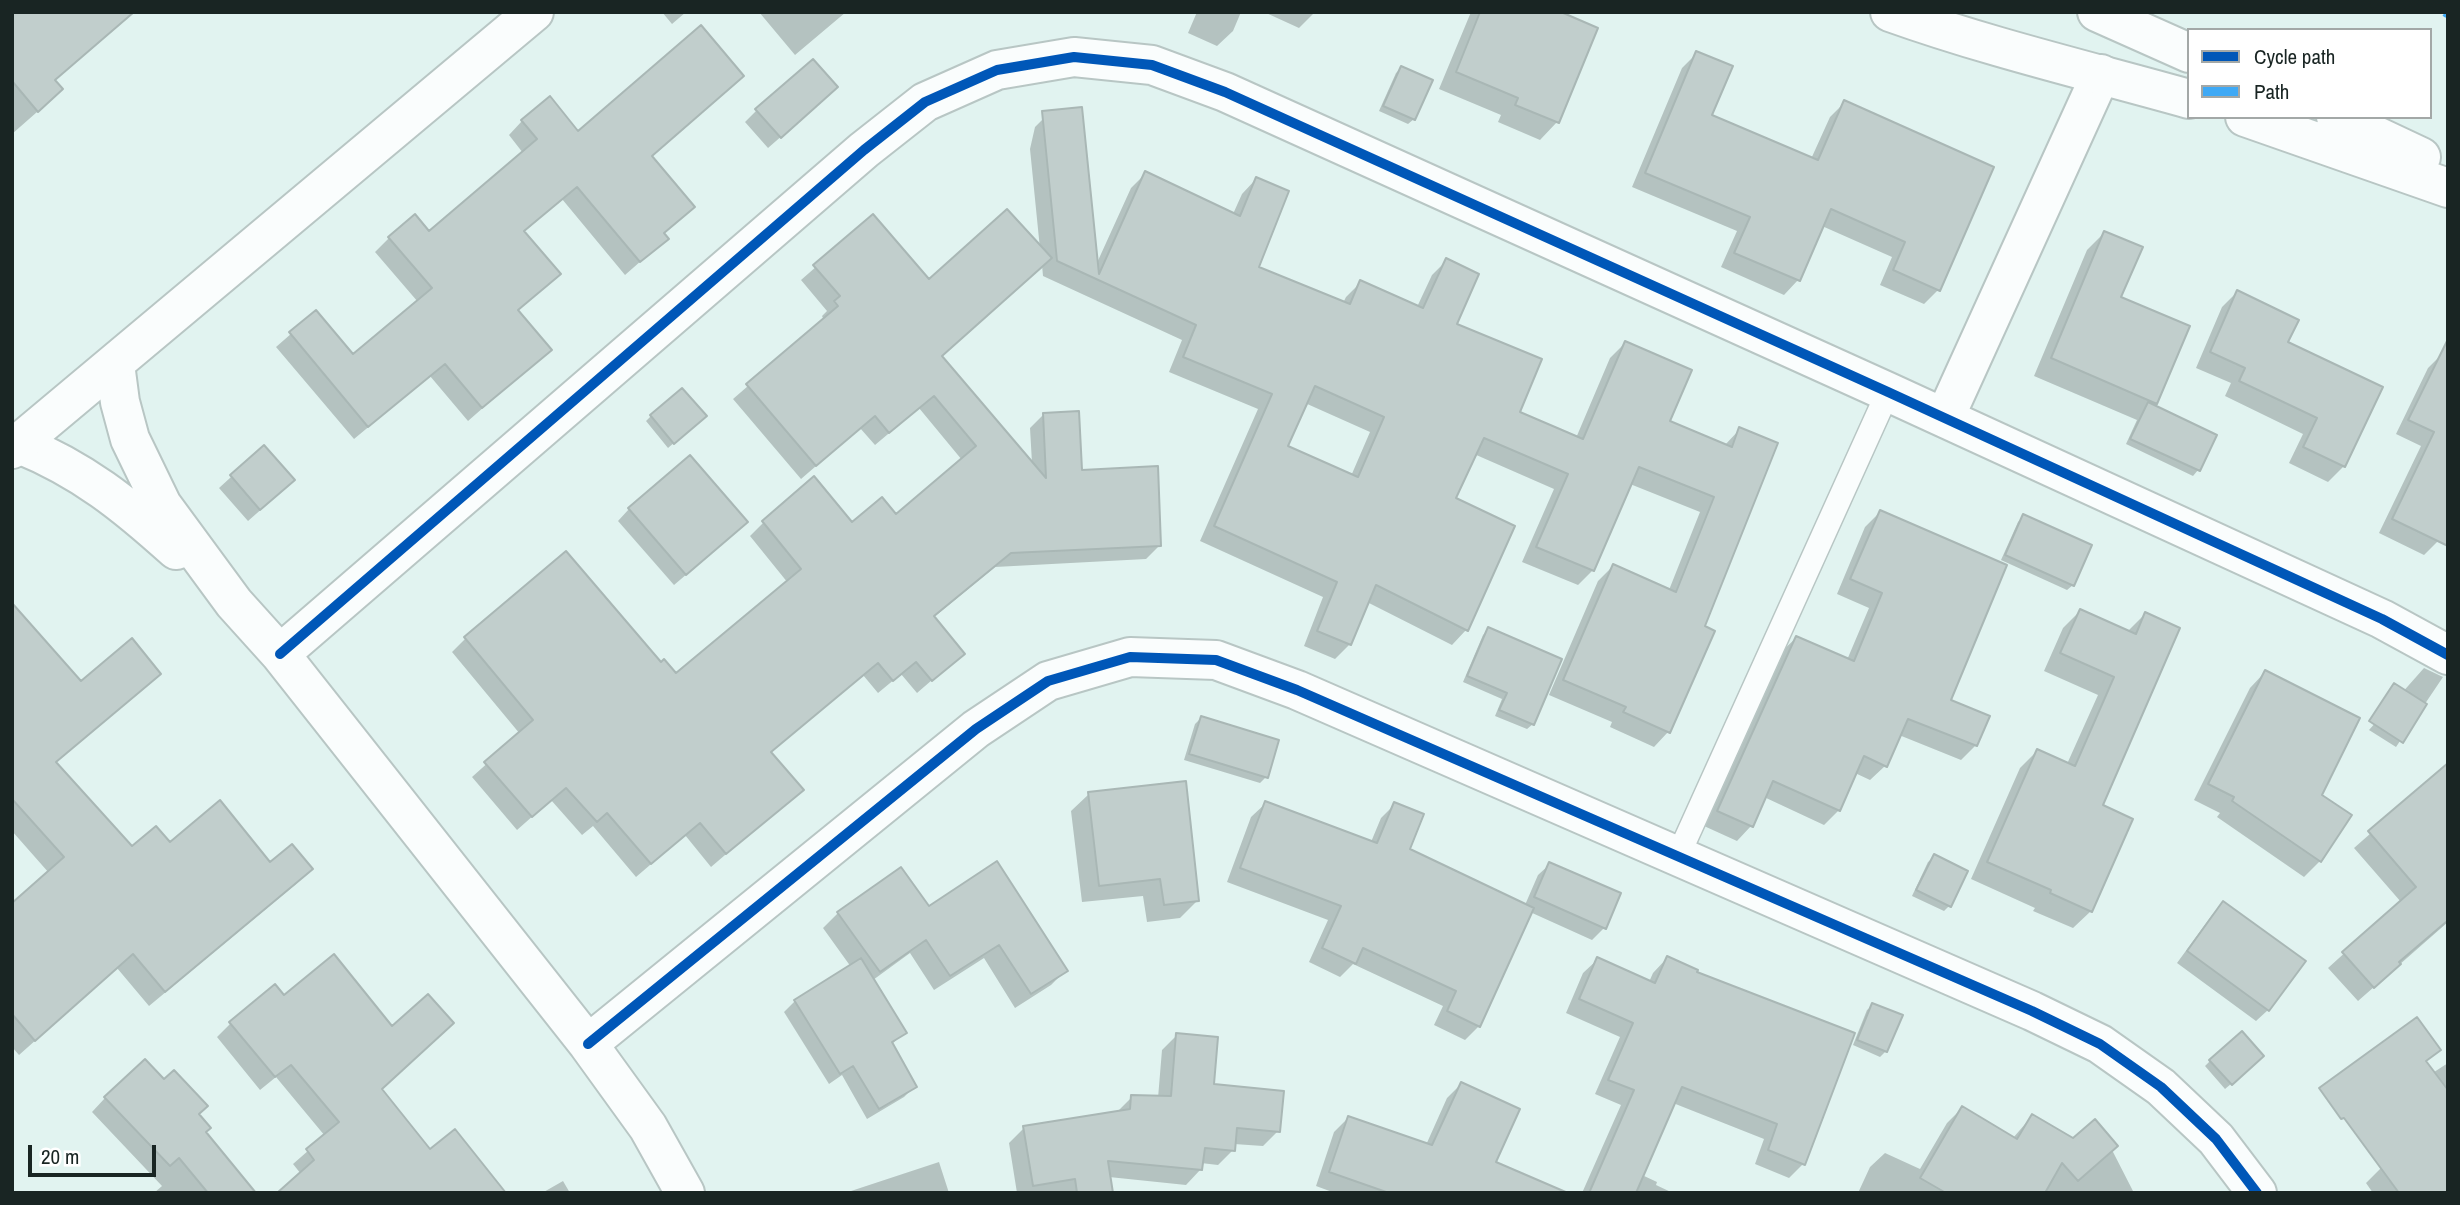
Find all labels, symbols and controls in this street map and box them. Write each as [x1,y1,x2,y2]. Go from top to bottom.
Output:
legend [2187,28,2432,119]
text: Cycle path [2254,42,2335,71]
text: Path [2254,77,2289,106]
scale bar [32,1132,159,1176]
text: 20 m [41,1142,79,1171]

